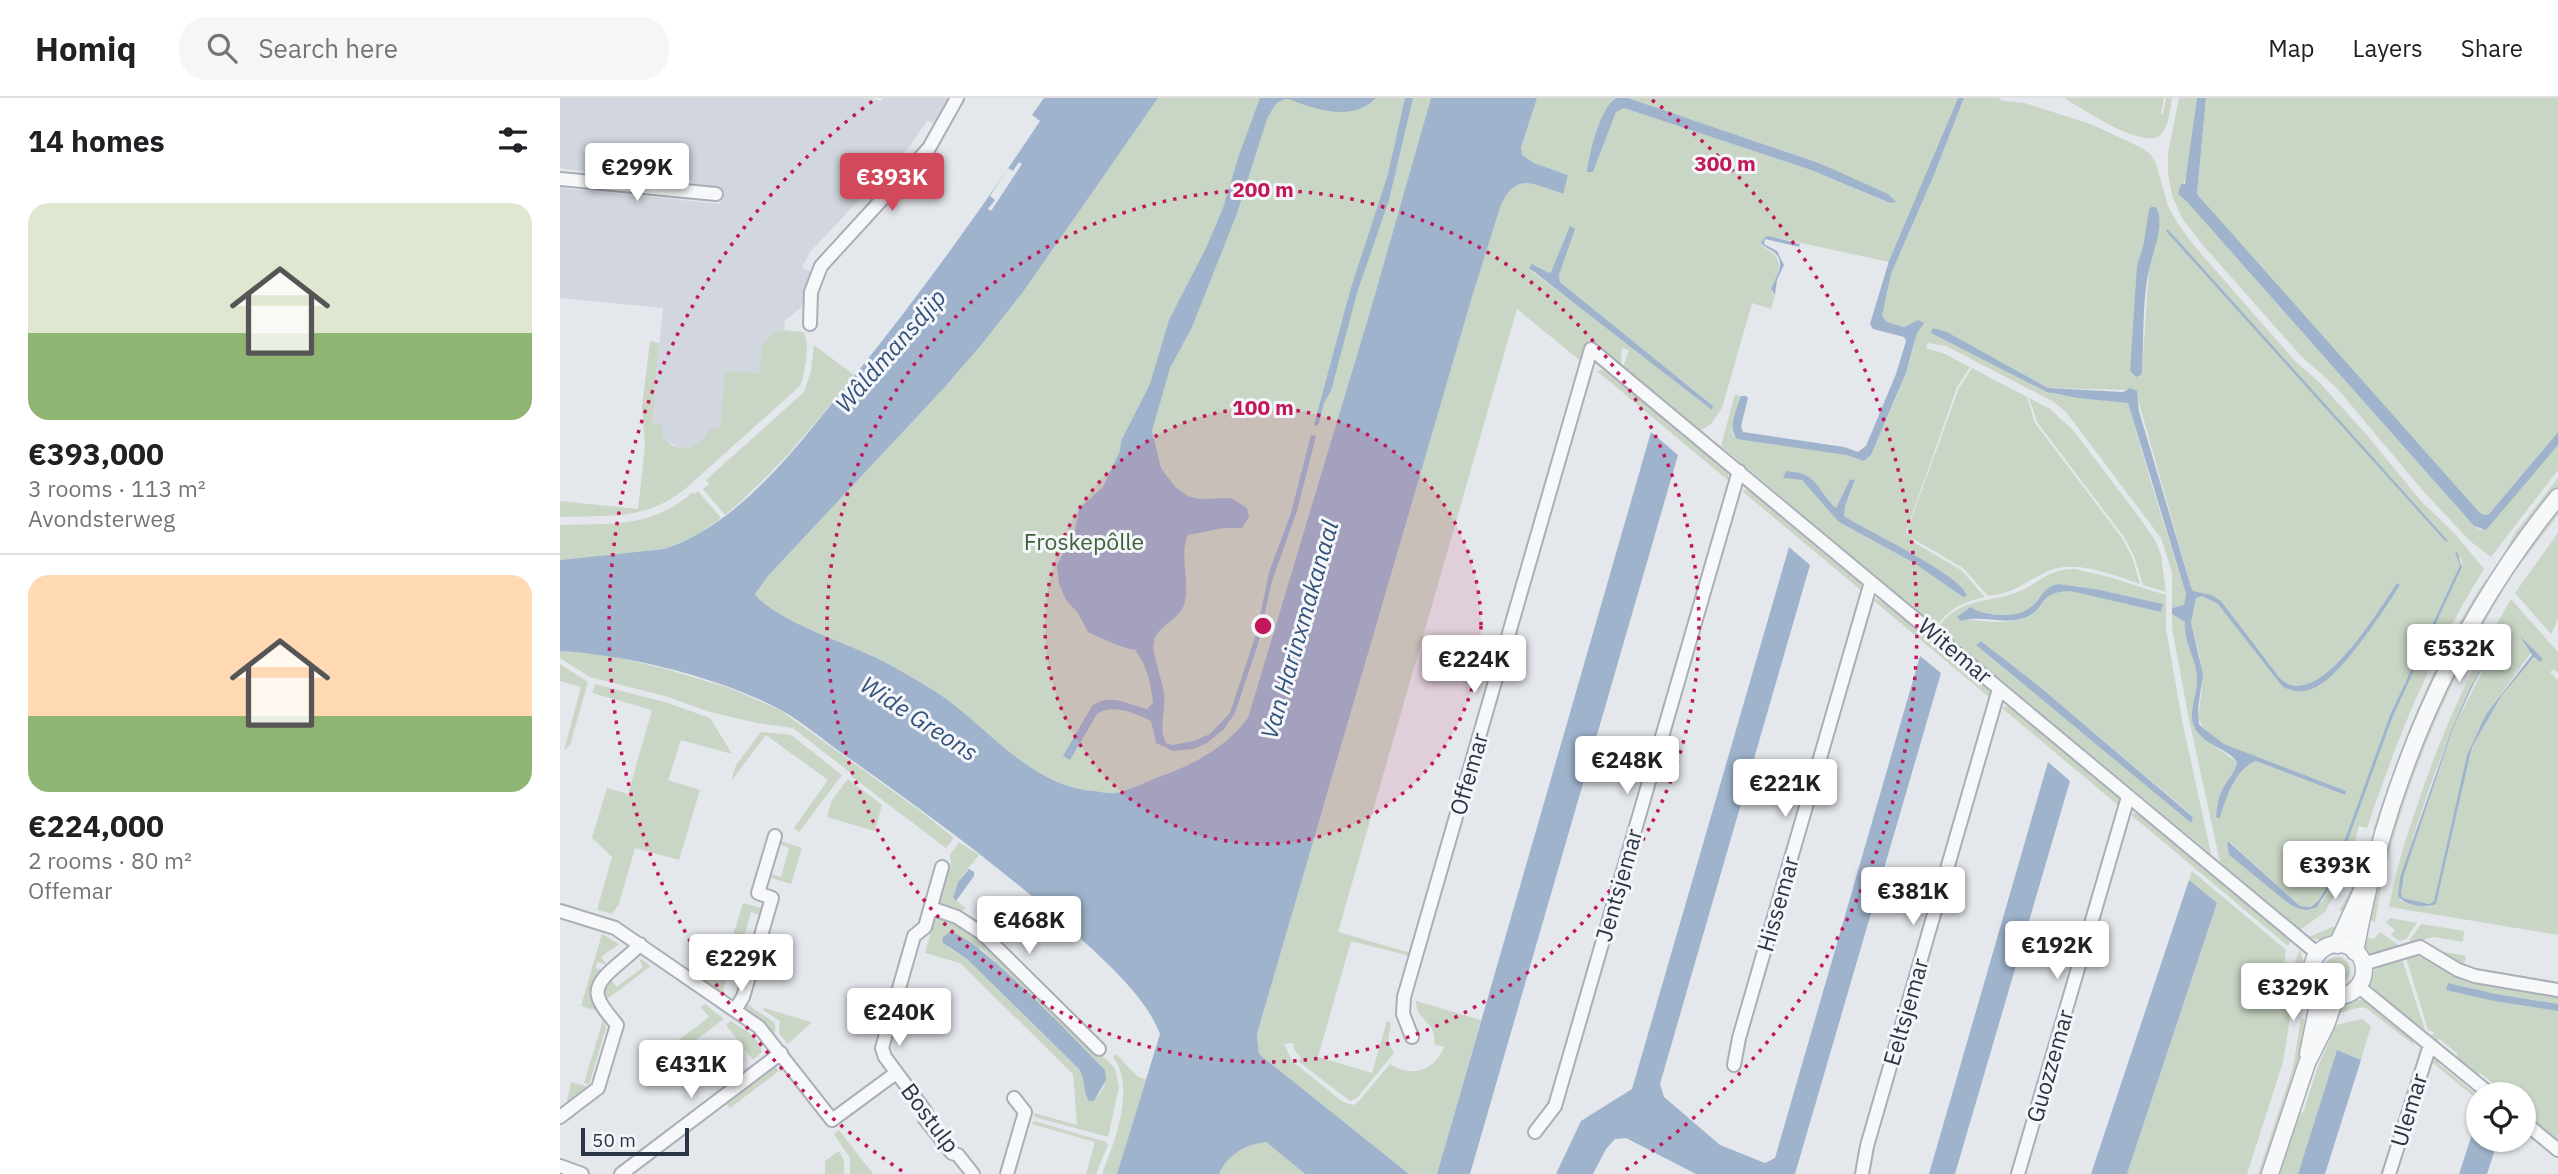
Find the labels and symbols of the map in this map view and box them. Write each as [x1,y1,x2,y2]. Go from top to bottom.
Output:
pin: €299K [588,144,686,203]
text: 300 m [1694,149,1756,177]
pin: €393K [843,153,941,213]
text: 200 m [1232,175,1294,203]
water label: Wâldmansdjip [828,282,953,419]
text: 100 m [1232,393,1294,421]
water label: Van Harinxmakanaal [1253,516,1346,743]
park label: Froskepôlle [1024,526,1144,556]
street label: Witemar [1912,611,1999,690]
centre of rings [1251,614,1275,638]
pin: €532K [2410,624,2508,684]
pin: €224K [1425,636,1523,695]
water label: Wide Greons [855,668,984,768]
street label: Offemar [1442,728,1494,818]
pin: €248K [1578,736,1676,796]
pin: €221K [1736,760,1834,819]
street label: Jentsjemar [1588,824,1649,945]
pin: €393K [2286,842,2384,901]
street label: Hissemar [1749,852,1805,955]
pin: €381K [1864,868,1962,927]
pin: €468K [980,896,1078,956]
pin: €192K [2008,922,2106,981]
pin: €229K [692,934,790,994]
street label: Eeltsjemar [1875,954,1935,1069]
pin: €329K [2244,964,2342,1023]
pin: €240K [850,988,948,1048]
street label: Guozzemar [2019,1005,2080,1126]
pin: €431K [642,1040,740,1100]
street label: Ulemar [2383,1069,2434,1150]
street label: Bostulp [895,1077,967,1158]
scale bar [581,1125,690,1157]

